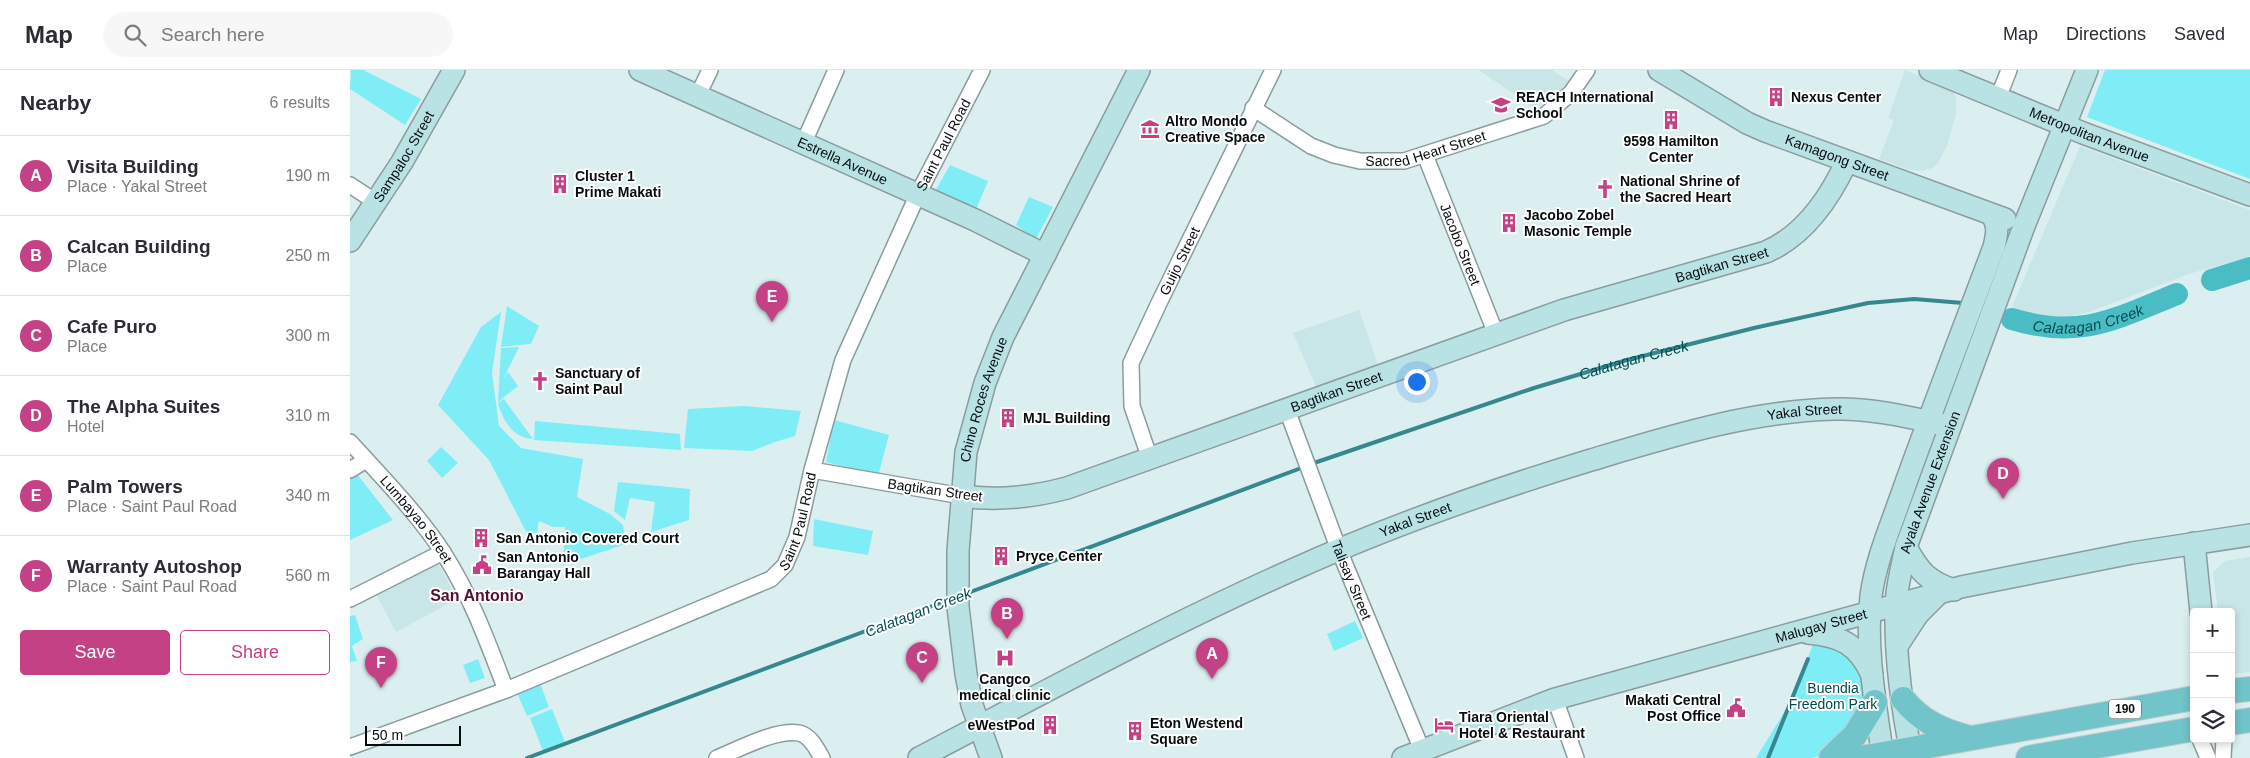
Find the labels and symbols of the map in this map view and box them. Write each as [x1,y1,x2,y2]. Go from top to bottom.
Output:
building icon: Nexus Center [1765,86,1787,108]
place label: REACH International School [1516,89,1654,121]
place label: Nexus Center [1791,89,1882,105]
school or university icon: REACH International School [1490,94,1512,116]
street label: Saint Paul Road [913,96,974,194]
street label: Metropolitan Avenue [2027,104,2152,165]
street label: Sampaloc Street [370,108,437,205]
building icon: 9598 Hamilton Center [1660,109,1682,131]
place label: Altro Mondo Creative Space [1165,113,1266,145]
museum icon: Altro Mondo Creative Space [1139,118,1161,140]
street label: Sacred Heart Street [1365,127,1488,169]
street label: Kamagong Street [1783,131,1891,184]
place label: 9598 Hamilton Center [1624,133,1718,165]
street label: Estrella Avenue [795,134,890,188]
place label: Cluster 1 Prime Makati [575,168,661,200]
building icon: Cluster 1 Prime Makati [549,173,571,195]
place label: National Shrine of the Sacred Heart [1620,173,1740,205]
church icon: National Shrine of the Sacred Heart [1594,178,1616,200]
street label: Jacobo Street [1437,201,1484,287]
place label: Jacobo Zobel Masonic Temple [1524,207,1632,239]
building icon: Jacobo Zobel Masonic Temple [1498,212,1520,234]
street label: Guijo Street [1156,224,1203,298]
street label: Bagtikan Street [1673,244,1770,286]
pin: E [756,281,788,322]
water label: Calatagan Creek [2032,300,2147,336]
street label: Chino Roces Avenue [957,334,1010,463]
water label: Calatagan Creek [1577,336,1691,383]
place label: Sanctuary of Saint Paul [555,365,640,397]
street label: Bagtikan Street [1288,368,1384,415]
your location [1404,369,1430,395]
church icon: Sanctuary of Saint Paul [529,370,551,392]
street label: Yakal Street [1766,401,1842,423]
building icon: MJL Building [997,407,1019,429]
street label: Ayala Avenue Extension [1897,409,1963,555]
place label: MJL Building [1023,410,1111,426]
pin: D [1987,458,2019,499]
street label: Saint Paul Road [776,471,819,574]
street label: Lumbayao Street [377,472,456,566]
street label: Bagtikan Street [886,475,984,505]
street label: Yakal Street [1377,499,1453,540]
building icon: San Antonio Covered Court [470,527,492,549]
place label: San Antonio Covered Court [496,530,679,546]
street label: Talisay Street [1328,538,1375,622]
building icon: Pryce Center [990,545,1012,567]
place label: Pryce Center [1016,548,1103,564]
place label: San Antonio Barangay Hall [497,549,590,581]
public building icon: San Antonio Barangay Hall [471,554,493,576]
water label: Calatagan Creek [862,583,975,640]
district label: San Antonio [430,587,524,604]
pin: B [991,598,1023,639]
street label: Malugay Street [1773,605,1869,646]
pin: A [1196,638,1228,679]
pin: C [906,642,938,683]
pin: F [365,647,397,688]
hospital icon: Cangco medical clinic [994,647,1016,669]
place label: Cangco medical clinic [959,671,1051,703]
park label: Buendia Freedom Park [1789,680,1878,712]
place label: Makati Central Post Office [1625,692,1721,724]
public building icon: Makati Central Post Office [1725,697,1747,719]
road number: 190 [2109,700,2141,718]
place label: Tiara Oriental Hotel & Restaurant [1459,709,1585,741]
building icon: eWestPod [1039,714,1061,736]
hotel icon: Tiara Oriental Hotel & Restaurant [1433,714,1455,736]
place label: Eton Westend Square [1150,715,1243,747]
place label: eWestPod [968,717,1035,733]
building icon: Eton Westend Square [1124,720,1146,742]
scale bar [365,723,461,746]

